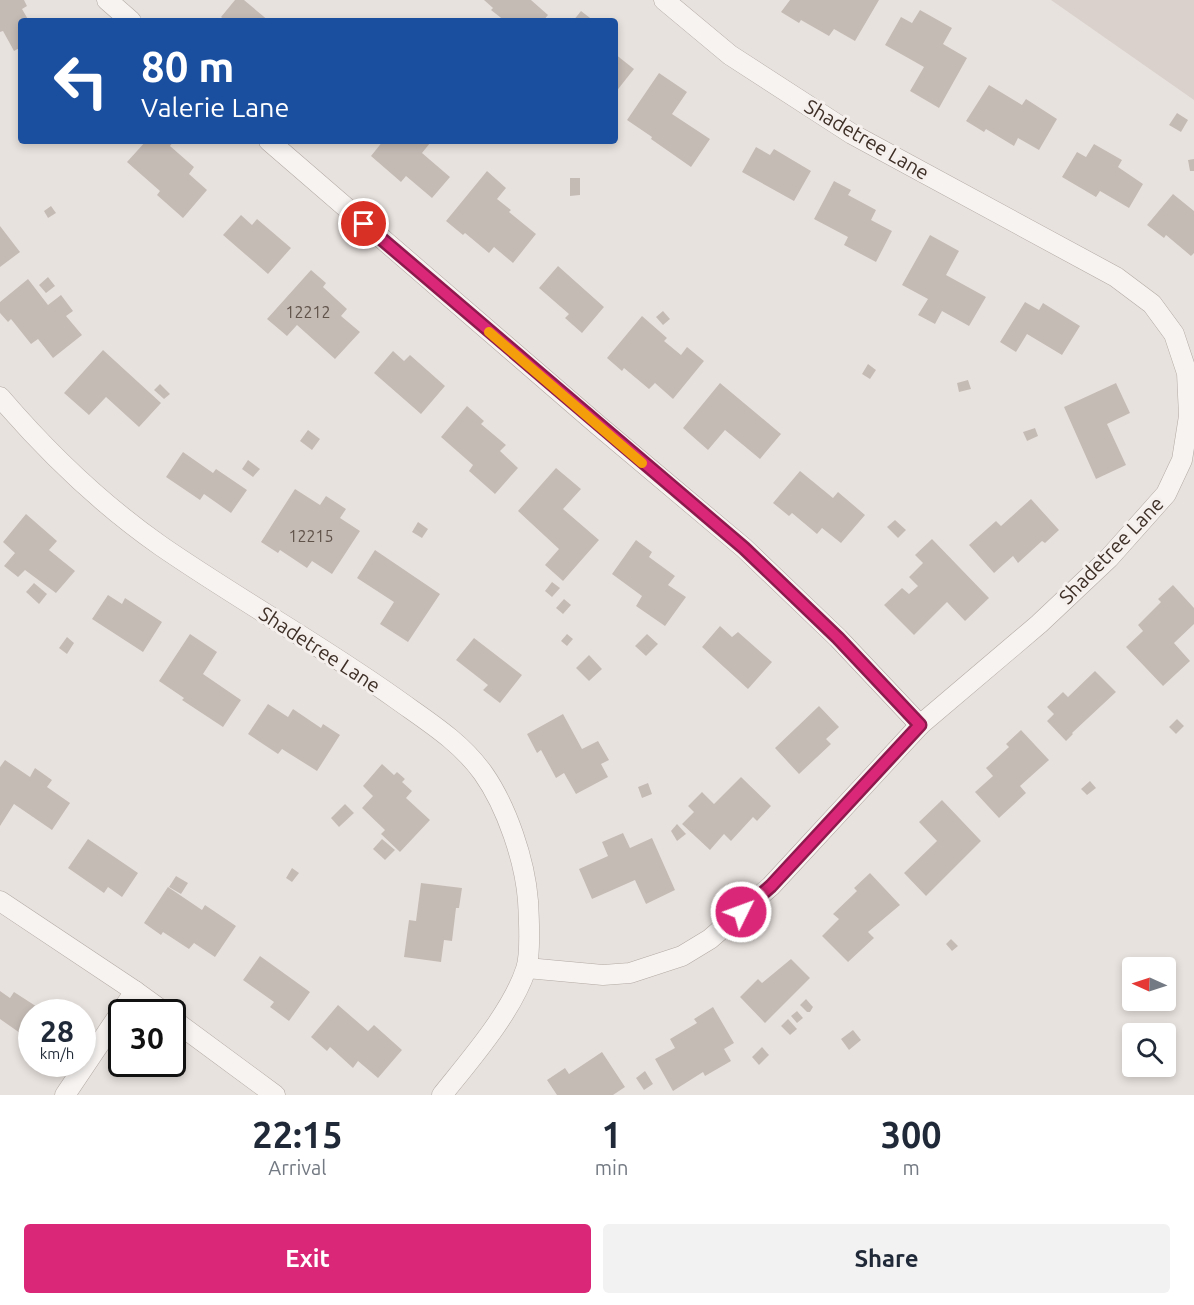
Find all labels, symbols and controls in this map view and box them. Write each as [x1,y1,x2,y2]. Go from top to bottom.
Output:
icon: left [42,42,120,120]
text: 80 m [141,43,235,90]
text: Valerie Lane [141,92,289,122]
street label: Shadetree Lane [801,94,933,184]
pin [338,198,389,249]
icon: arrive [347,207,380,240]
house number: 12212 [285,303,331,321]
street label: Shadetree Lane [1054,492,1168,608]
house number: 12215 [288,527,334,545]
street label: Shadetree Lane [255,601,385,697]
position arrow [709,880,773,944]
north arrow [1122,957,1176,1011]
map controls [1122,957,1176,1077]
speed limit sign: 30 [108,999,186,1077]
text: 28 [40,1014,74,1048]
button: search [1122,1023,1176,1077]
text: km/h [40,1045,74,1062]
text: 22:15 [252,1114,342,1155]
text: 1 [601,1114,622,1155]
text: 300 [881,1114,942,1155]
text: Arrival [268,1156,327,1179]
text: min [595,1156,628,1179]
text: m [903,1156,920,1179]
button: Exit [24,1224,591,1293]
button: Share [603,1224,1170,1293]

